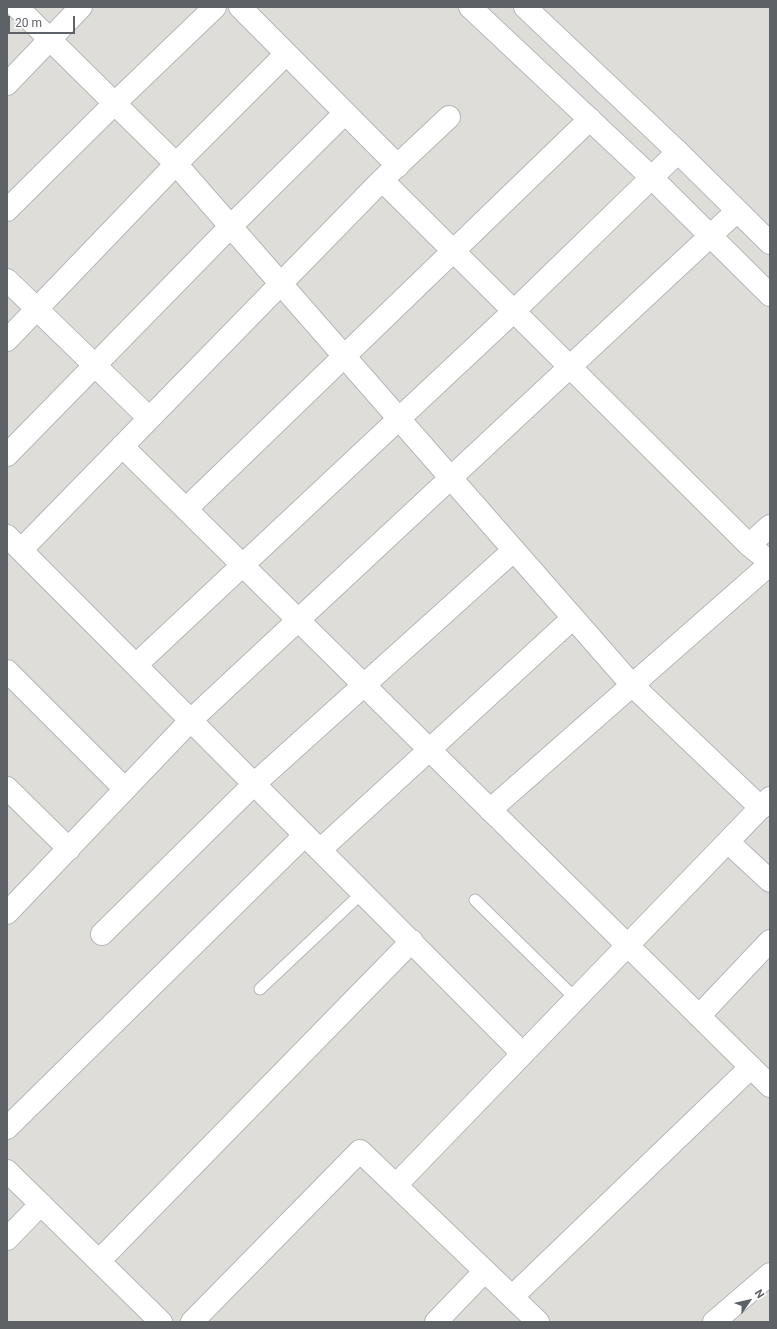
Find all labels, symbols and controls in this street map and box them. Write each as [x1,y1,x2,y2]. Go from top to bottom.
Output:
scale bar [10,8,77,34]
text: 20 m [15,16,42,30]
north arrow [729,1281,769,1321]
text: N [752,1287,767,1301]

